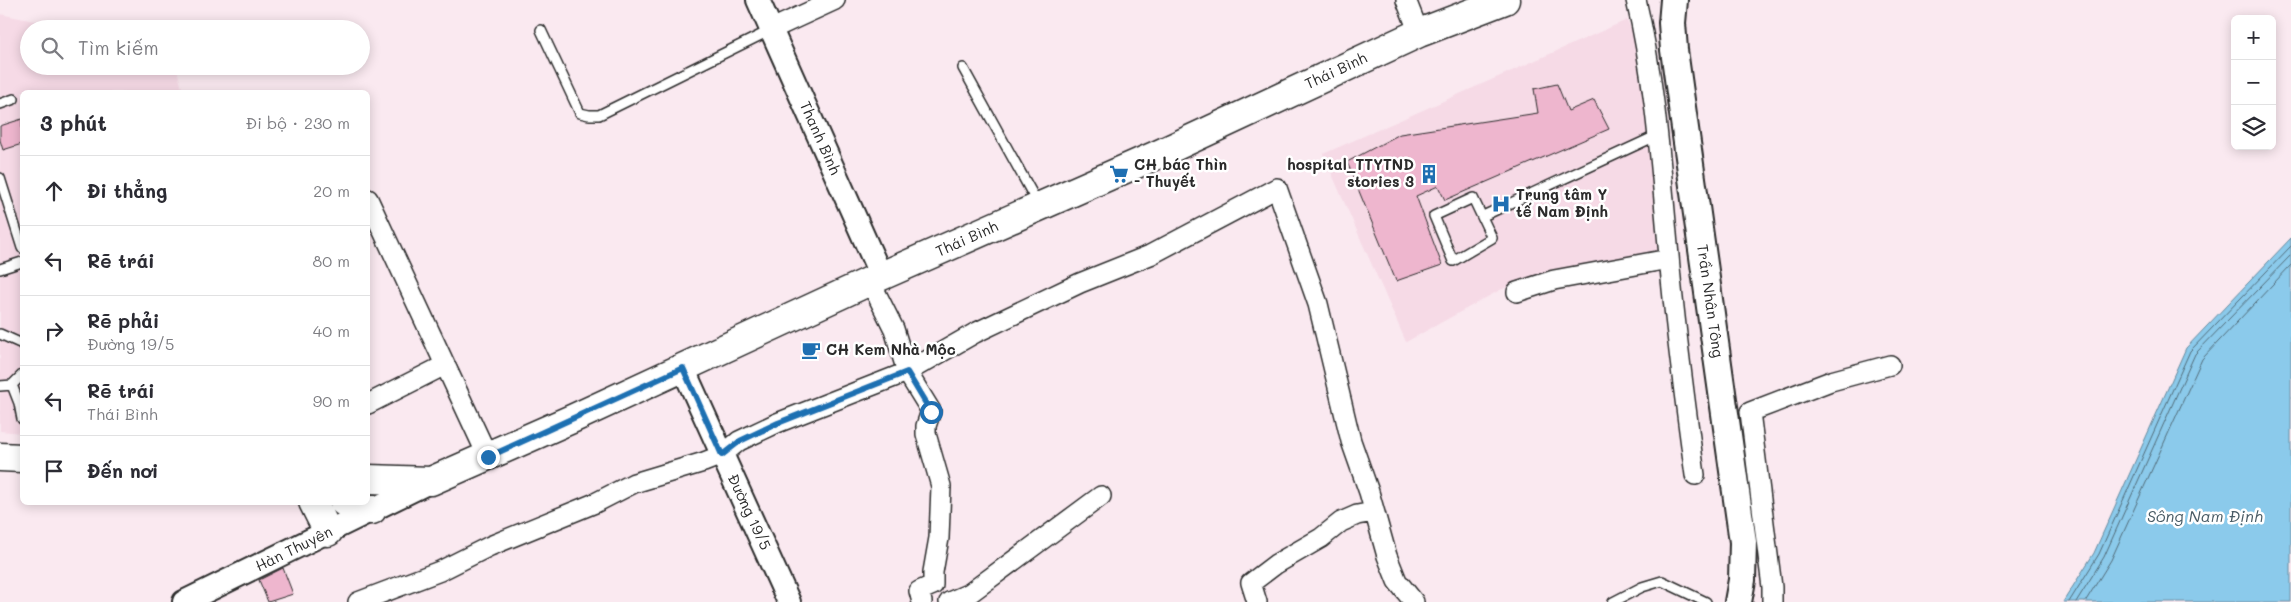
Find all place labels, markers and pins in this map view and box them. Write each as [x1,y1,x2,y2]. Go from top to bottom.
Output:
place label: CH bác Thìn - Thuyết [1134,154,1227,191]
place label: hospital_TTYTND stories 3 [1287,154,1414,191]
supermarket icon: CH bác Thìn - Thuyết [1108,163,1130,185]
building icon: hospital_TTYTND stories 3 [1418,163,1440,185]
place label: Trung tâm Y tế Nam Định [1516,184,1608,221]
hospital icon: Trung tâm Y tế Nam Định [1490,193,1512,215]
cafe icon: CH Kem Nhà Mộc [800,339,822,361]
place label: CH Kem Nhà Mộc [826,339,956,359]

